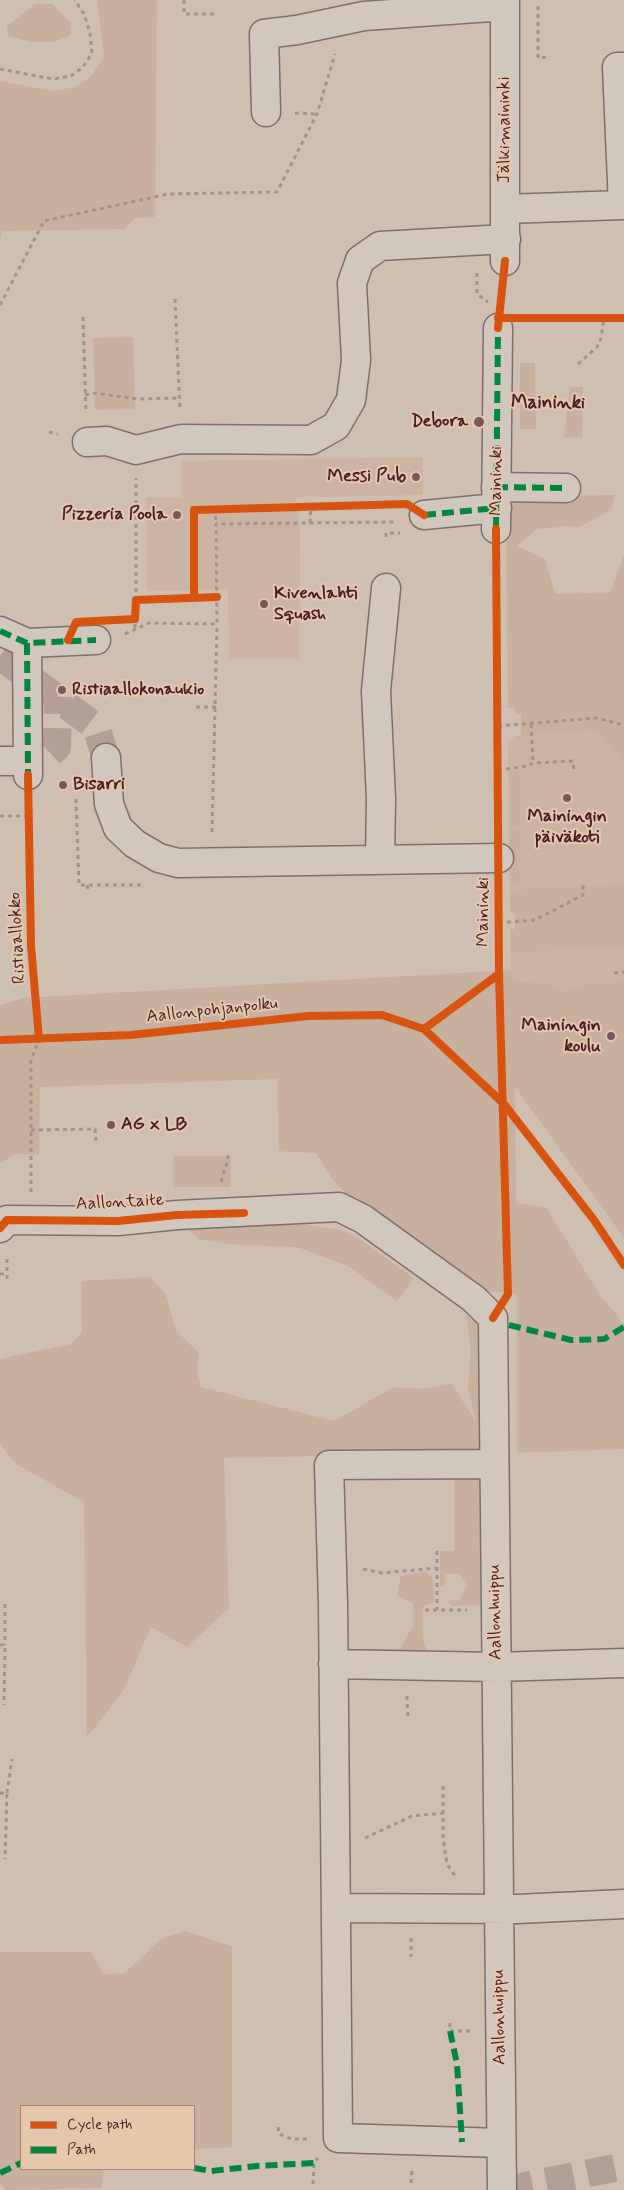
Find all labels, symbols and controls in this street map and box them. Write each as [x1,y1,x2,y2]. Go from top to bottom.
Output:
street label: Jälkimaininki [494,76,516,184]
district label: Maininki [511,393,585,415]
place label: Debora [411,411,468,433]
marker: Debora [472,415,486,429]
street label: Maininki [486,446,508,516]
place label: Messi Pub [327,466,406,488]
marker: Messi Pub [410,471,422,483]
place label: Pizzeria Poola [62,504,167,526]
marker: Pizzeria Poola [171,509,183,521]
place label: Kivenlahti Squash [274,583,357,626]
marker: Kivenlahti Squash [258,598,270,610]
place label: Ristiaallokonaukio [72,679,204,701]
marker: Ristiaallokonaukio [56,684,68,696]
place label: Bisarri [73,774,125,796]
marker: Bisarri [57,779,69,791]
marker: Mainingin päiväkoti [561,792,573,804]
place label: Mainingin päiväkoti [527,806,607,849]
street label: Maininki [473,877,495,947]
street label: Ristiaallokko [5,891,31,985]
street label: Aallonpohjanpolku [145,993,279,1029]
place label: Mainingin koulu [521,1015,601,1058]
marker: Mainingin koulu [605,1030,617,1042]
place label: AG x LB [121,1114,187,1136]
marker: AG x LB [105,1119,117,1131]
street label: Aallontaite [75,1190,165,1216]
street label: Aallonhuippu [484,1564,508,1660]
street label: Aallonhuippu [488,1969,512,2065]
legend [20,2105,195,2170]
text: Cycle path [67,2115,132,2135]
text: Path [67,2140,96,2160]

